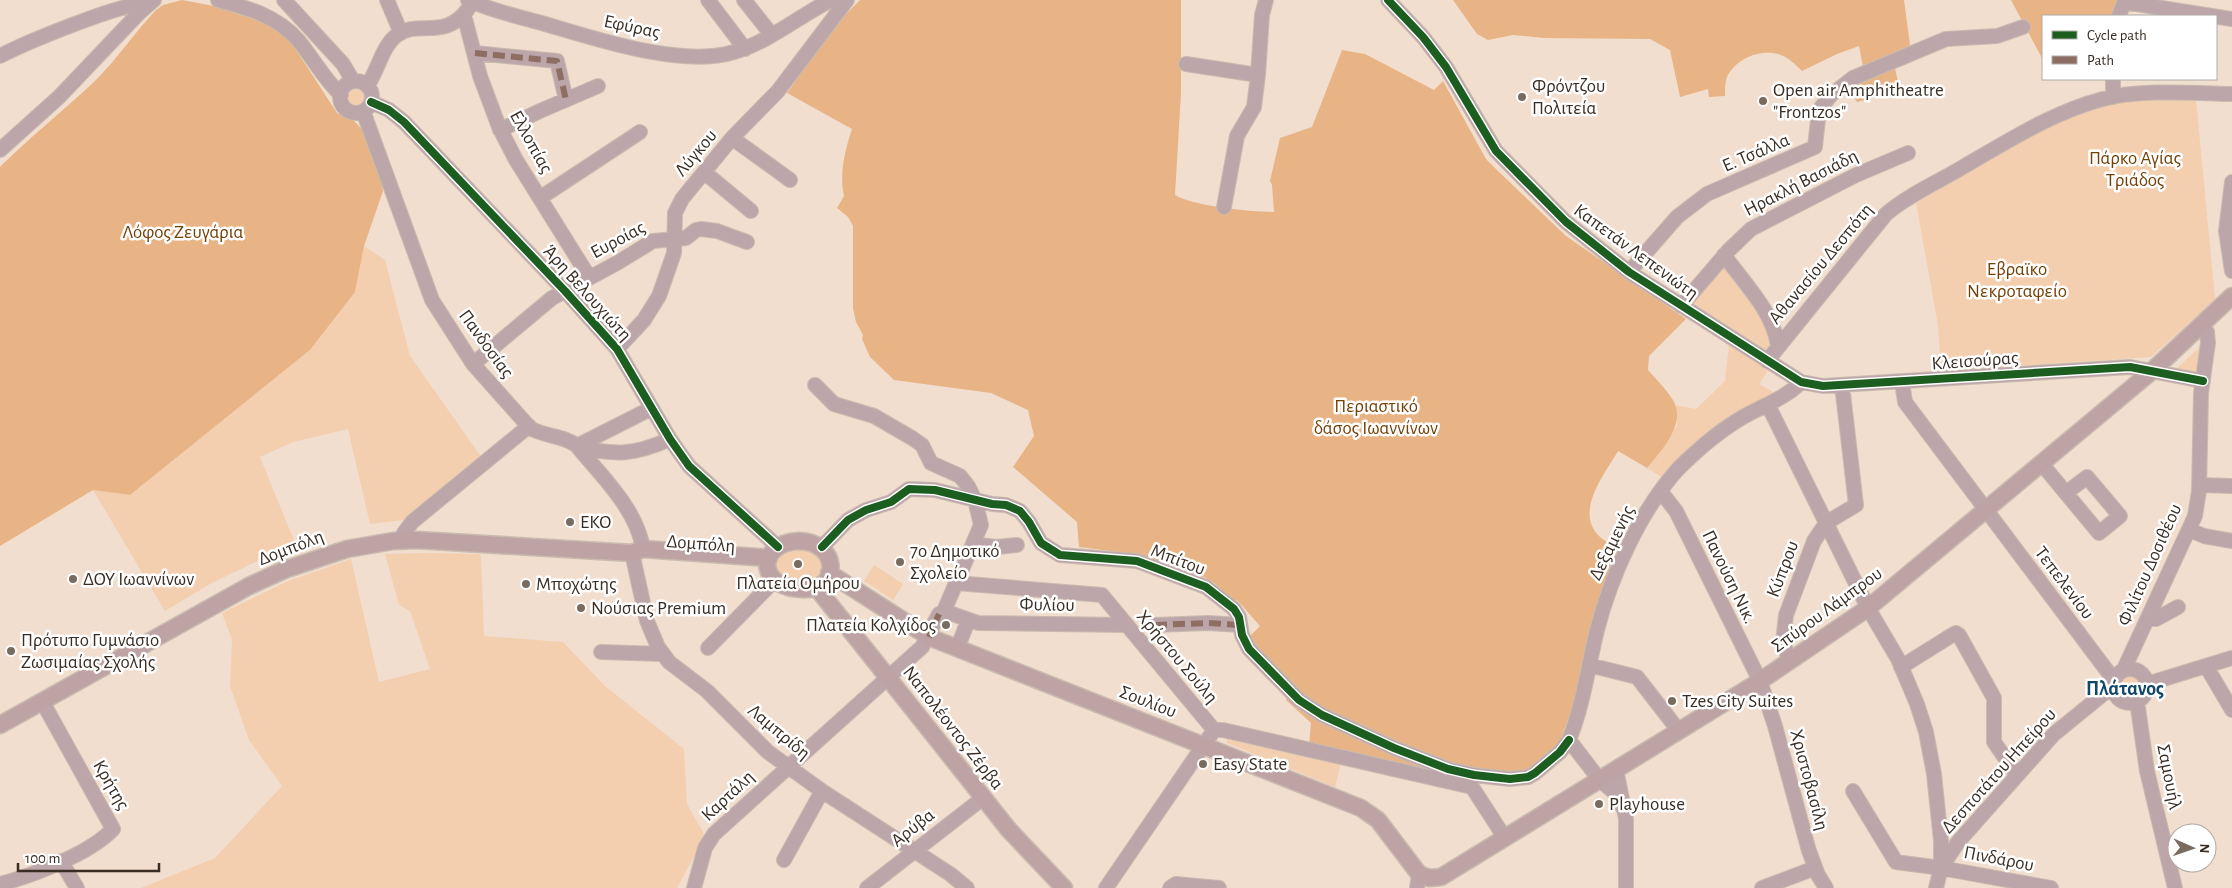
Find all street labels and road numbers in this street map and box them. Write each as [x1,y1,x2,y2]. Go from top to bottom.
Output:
street label: Εφύρας [602,12,662,42]
street label: Ελλοπίας [506,107,556,177]
street label: Λύγκου [671,126,721,180]
street label: Ε. Τσάλλα [1720,130,1793,176]
street label: Ηρακλή Βασιάδη [1741,146,1861,220]
street label: Αθανασίου Δεσπότη [1765,200,1877,328]
street label: Καπετάν Λεπενιώτη [1570,201,1702,303]
street label: Ευροίας [588,218,648,262]
street label: Άρη Βελουχιώτη [539,241,635,345]
street label: Πανδοσίας [455,306,517,382]
street label: Κλεισούρας [1931,348,2019,374]
street label: Φιλίτου Δοσιθέου [2115,501,2185,629]
street label: Δεξαμενής [1586,503,1638,583]
street label: Δομπόλη [256,527,326,569]
street label: Πανούση Νικ. [1698,527,1760,627]
street label: Δομπόλη [666,532,736,556]
street label: Κύπρου [1764,538,1802,600]
street label: Μπίτου [1148,541,1208,579]
street label: Τεπελενίου [2031,543,2097,623]
street label: Σπύρου Λάμπρου [1768,564,1886,656]
street label: Φυλίου [1019,595,1075,615]
street label: Χρήστου Σούλη [1133,607,1221,707]
street label: Ναπολέοντος Ζέρβα [899,663,1007,793]
street label: Σουλίου [1117,682,1179,722]
street label: Λαμπρίδη [744,701,814,763]
street label: Δεσποτάτου Ηπείρου [1938,705,2060,837]
street label: Χριστοβασίλη [1786,727,1832,833]
street label: Σαμουήλ [2153,743,2185,812]
street label: Κρήτης [89,757,133,813]
street label: Καρτάλη [698,767,758,825]
street label: Αρύβα [888,805,938,851]
street label: Πινδάρου [1962,843,2036,875]

